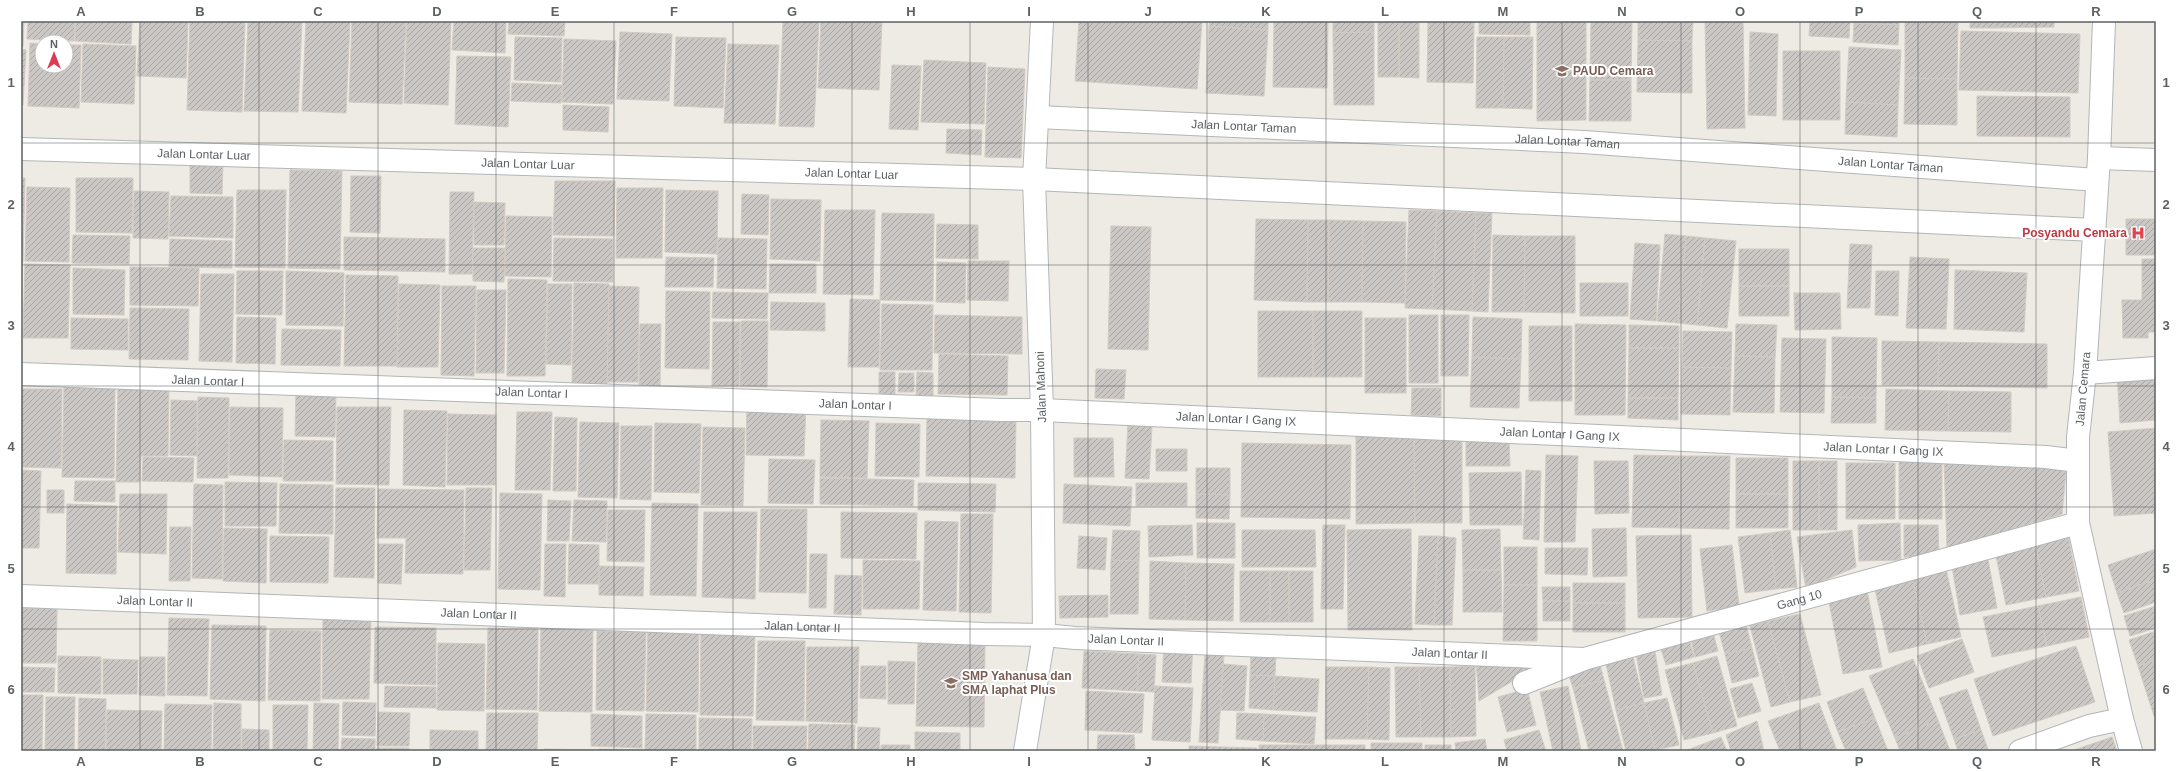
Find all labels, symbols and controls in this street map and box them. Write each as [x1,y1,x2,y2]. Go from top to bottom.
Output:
text: A [76,4,86,19]
text: B [195,4,205,19]
text: C [313,4,323,19]
text: D [432,4,442,19]
text: E [551,4,560,19]
text: F [670,4,678,19]
text: G [787,4,797,19]
text: H [906,4,916,19]
text: I [1027,4,1031,19]
text: J [1144,4,1152,19]
text: K [1261,4,1271,19]
text: L [1381,4,1389,19]
text: M [1498,4,1508,19]
text: N [1617,4,1627,19]
text: O [1735,4,1745,19]
text: P [1855,4,1864,19]
text: Q [1972,4,1982,19]
text: R [2091,4,2101,19]
north arrow [34,34,74,74]
text: N [50,38,58,50]
school or university icon: PAUD Cemara [1554,63,1570,79]
place label: PAUD Cemara [1573,64,1654,78]
text: 1 [7,75,15,90]
text: 1 [2162,75,2170,90]
street label: Jalan Lontar Taman [1191,117,1297,136]
street label: Jalan Lontar Taman [1515,132,1621,152]
street label: Jalan Lontar Luar [157,146,251,163]
street label: Jalan Lontar Taman [1838,154,1944,176]
street label: Jalan Lontar Luar [481,156,575,172]
street label: Jalan Lontar Luar [805,165,899,182]
text: 2 [7,197,15,212]
text: 2 [2162,197,2170,212]
hospital icon: Posyandu Cemara [2130,225,2146,241]
place label: Posyandu Cemara [2022,226,2127,240]
text: 3 [7,318,15,333]
text: 3 [2162,318,2170,333]
street label: Jalan Mahoni [1033,351,1049,423]
street label: Jalan Cemara [2073,351,2093,427]
street label: Jalan Lontar I [171,373,245,389]
street label: Jalan Lontar I [495,384,568,401]
street label: Jalan Lontar I [819,396,892,413]
street label: Jalan Lontar I Gang IX [1176,409,1297,429]
street label: Jalan Lontar I Gang IX [1499,424,1620,444]
text: 4 [7,439,15,454]
text: 4 [2162,439,2170,454]
street label: Jalan Lontar I Gang IX [1823,440,1944,459]
text: 5 [7,561,15,576]
text: 5 [2162,561,2170,576]
street label: Gang 10 [1775,587,1824,613]
street label: Jalan Lontar II [117,593,193,610]
street label: Jalan Lontar II [440,606,517,623]
street label: Jalan Lontar II [764,618,841,635]
street label: Jalan Lontar II [1088,632,1164,649]
street label: Jalan Lontar II [1411,645,1488,662]
place label: SMP Yahanusa dan SMA laphat Plus [962,669,1072,697]
school or university icon: SMP Yahanusa dan SMA laphat Plus [943,675,959,691]
text: 6 [7,682,15,697]
text: 6 [2162,682,2170,697]
text: A [76,754,86,769]
text: B [195,754,205,769]
text: C [313,754,323,769]
text: D [432,754,442,769]
text: E [551,754,560,769]
text: F [670,754,678,769]
text: G [787,754,797,769]
text: H [906,754,916,769]
text: I [1027,754,1031,769]
text: J [1144,754,1152,769]
text: K [1261,754,1271,769]
text: L [1381,754,1389,769]
text: M [1498,754,1508,769]
text: N [1617,754,1627,769]
text: O [1735,754,1745,769]
text: P [1855,754,1864,769]
text: Q [1972,754,1982,769]
text: R [2091,754,2101,769]

